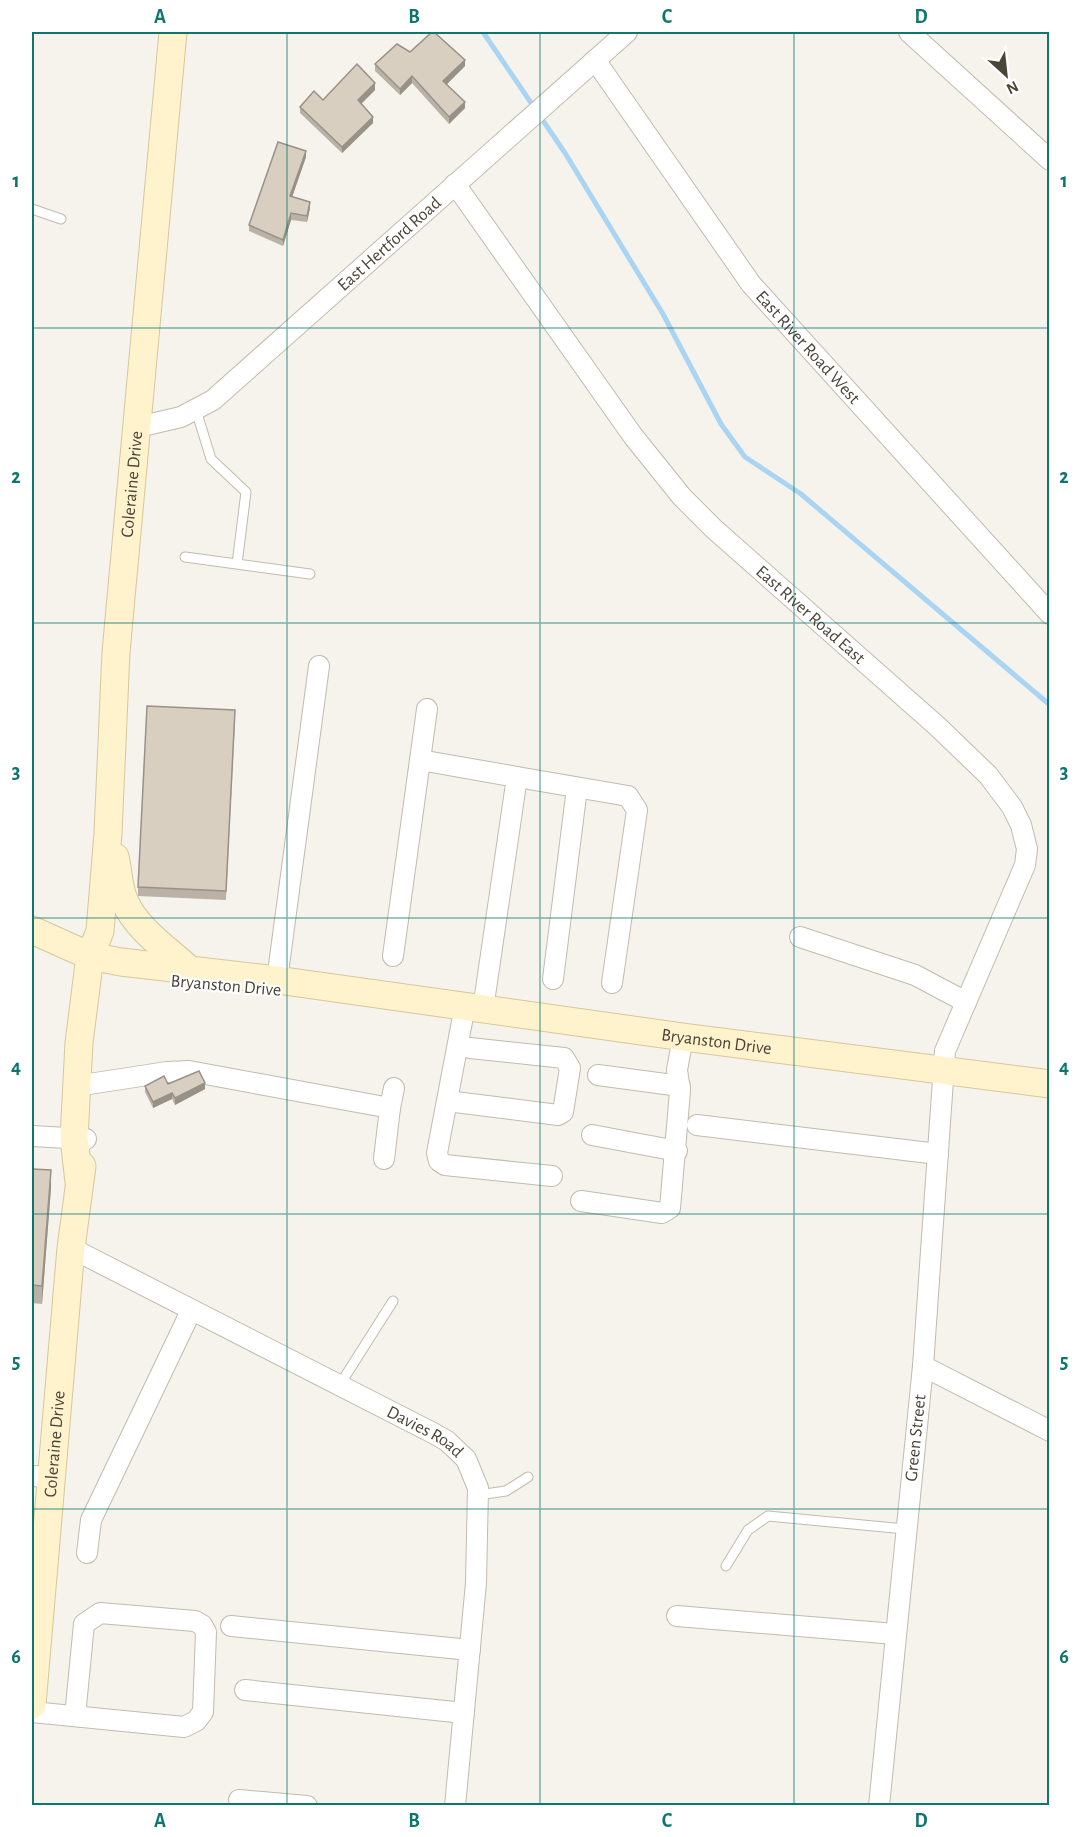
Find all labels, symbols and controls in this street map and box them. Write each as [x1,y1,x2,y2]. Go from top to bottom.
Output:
text: A [154,7,166,27]
text: B [408,7,420,27]
text: C [662,7,673,27]
text: D [914,7,928,27]
north arrow [976,45,1036,105]
text: N [1004,78,1021,97]
text: 1 [12,171,20,191]
text: 1 [1060,171,1068,191]
street label: East Hertford Road [335,194,445,295]
street label: East River Road West [752,288,863,408]
street label: Coleraine Drive [119,430,146,538]
text: 2 [11,467,21,487]
text: 2 [1059,467,1069,487]
street label: East River Road East [752,562,868,668]
text: 3 [12,762,20,782]
text: 3 [1060,762,1068,782]
street label: Bryanston Drive [170,972,282,1000]
street label: Bryanston Drive [660,1026,773,1058]
text: 4 [11,1057,21,1077]
text: 4 [1059,1057,1069,1077]
text: 5 [12,1352,20,1372]
text: 5 [1060,1352,1068,1372]
street label: Coleraine Drive [42,1390,69,1498]
street label: Green Street [902,1393,930,1483]
street label: Davies Road [384,1403,466,1461]
text: 6 [11,1647,21,1667]
text: 6 [1059,1647,1069,1667]
text: A [154,1811,166,1831]
text: B [408,1811,420,1831]
text: C [662,1811,673,1831]
text: D [914,1811,928,1831]

